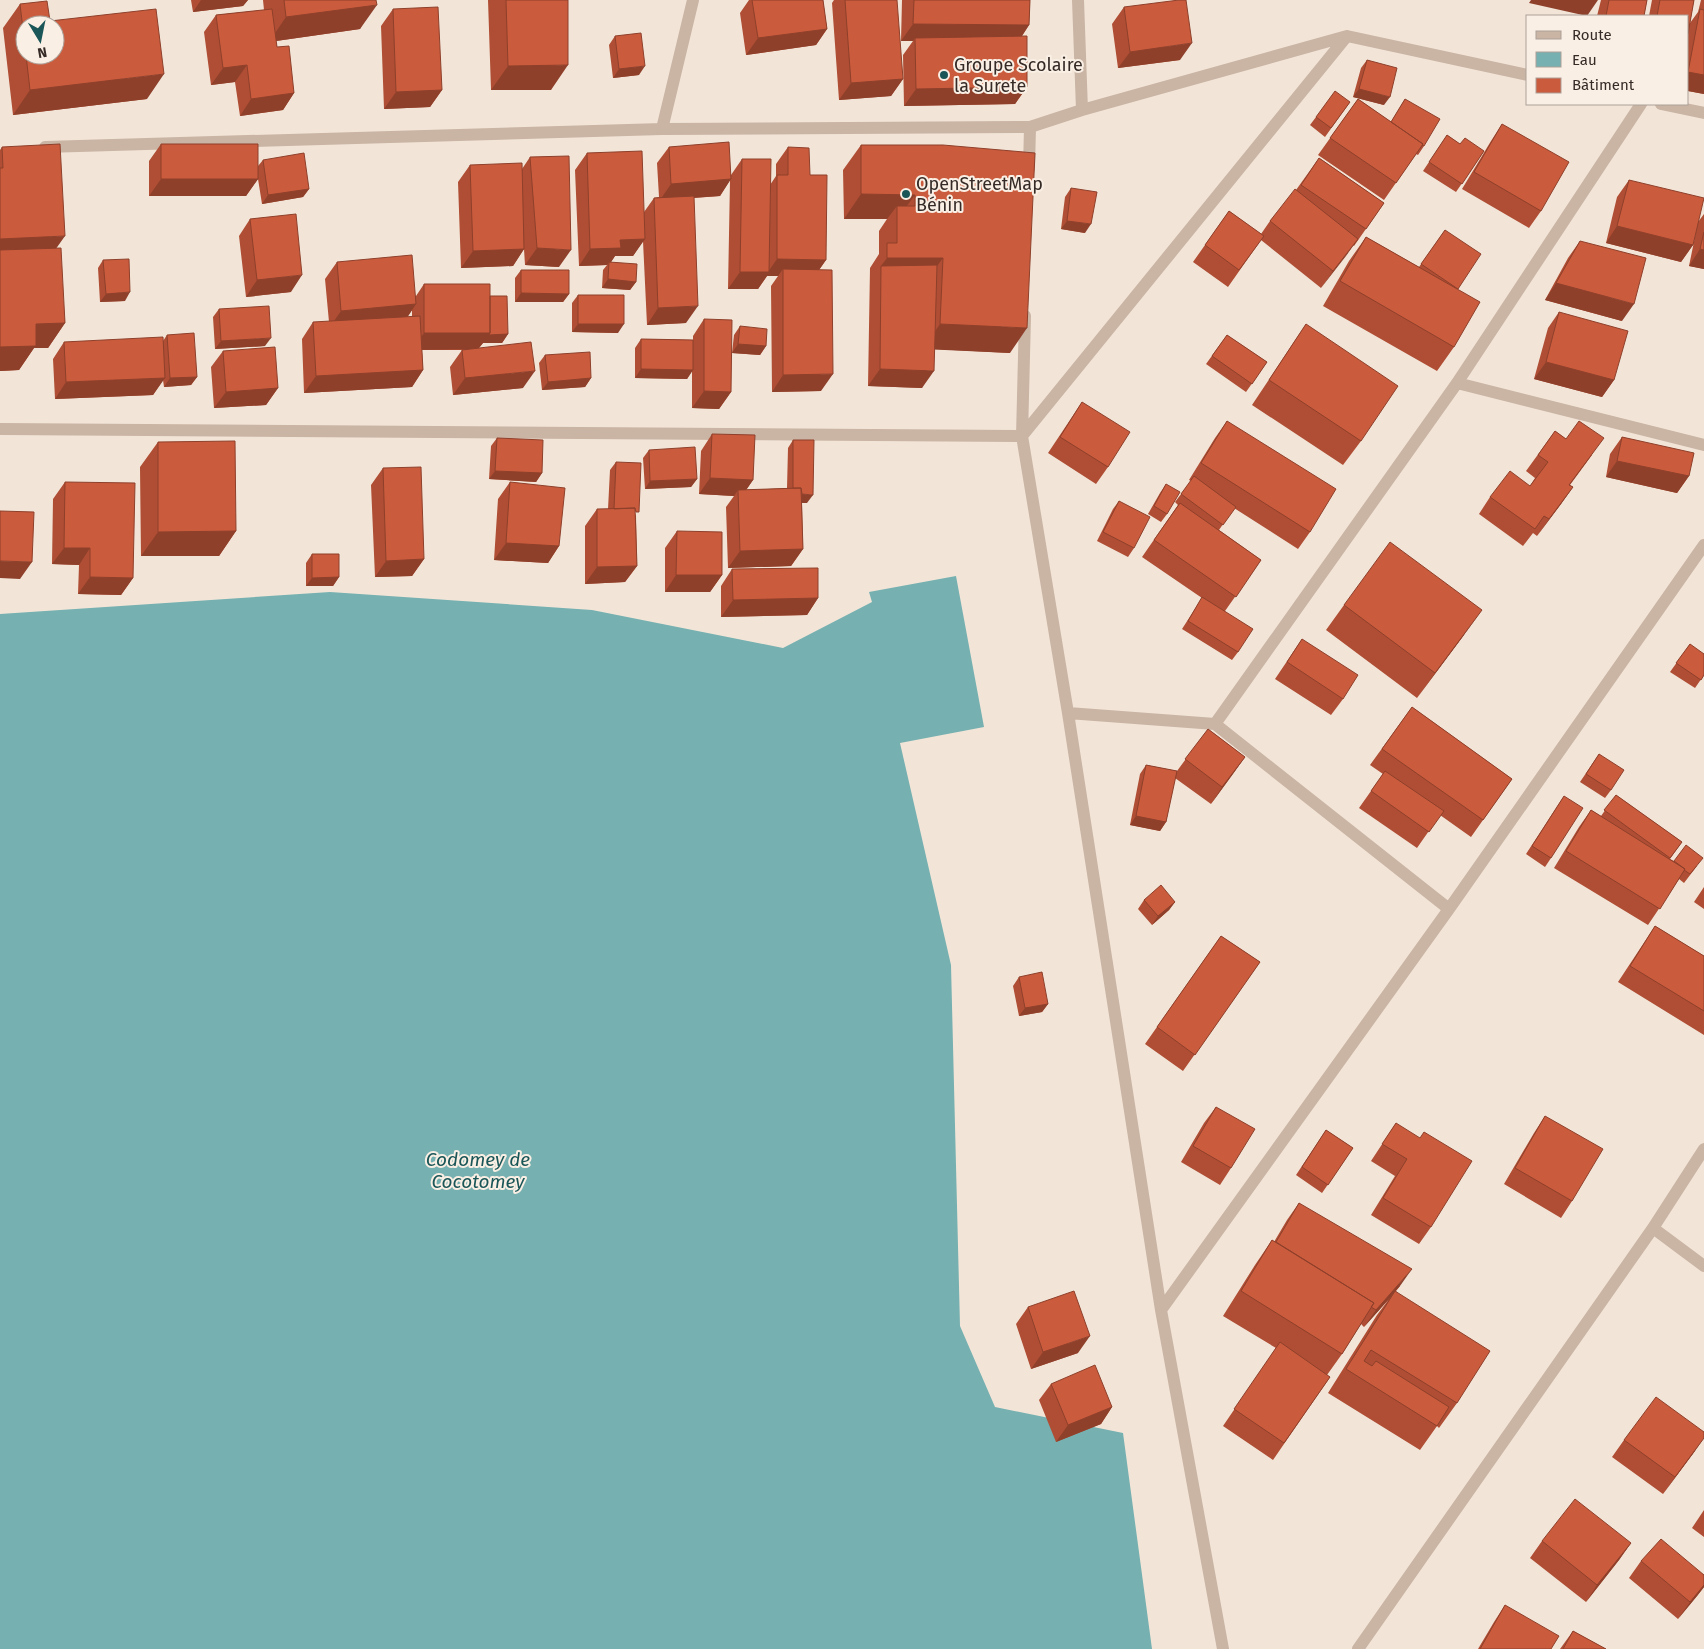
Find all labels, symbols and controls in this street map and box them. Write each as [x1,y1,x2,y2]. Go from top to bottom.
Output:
north arrow [15,15,65,65]
legend [1526,15,1689,105]
text: Route [1572,26,1612,44]
text: N [36,43,48,61]
text: Eau [1572,51,1597,69]
place label: Groupe Scolaire la Surete [954,54,1083,97]
marker: Groupe Scolaire la Surete [938,69,950,81]
text: Bâtiment [1572,76,1635,94]
place label: OpenStreetMap Bénin [916,173,1043,216]
marker: OpenStreetMap Bénin [900,188,912,200]
water label: Codomey de Cocotomey [426,1148,530,1193]

